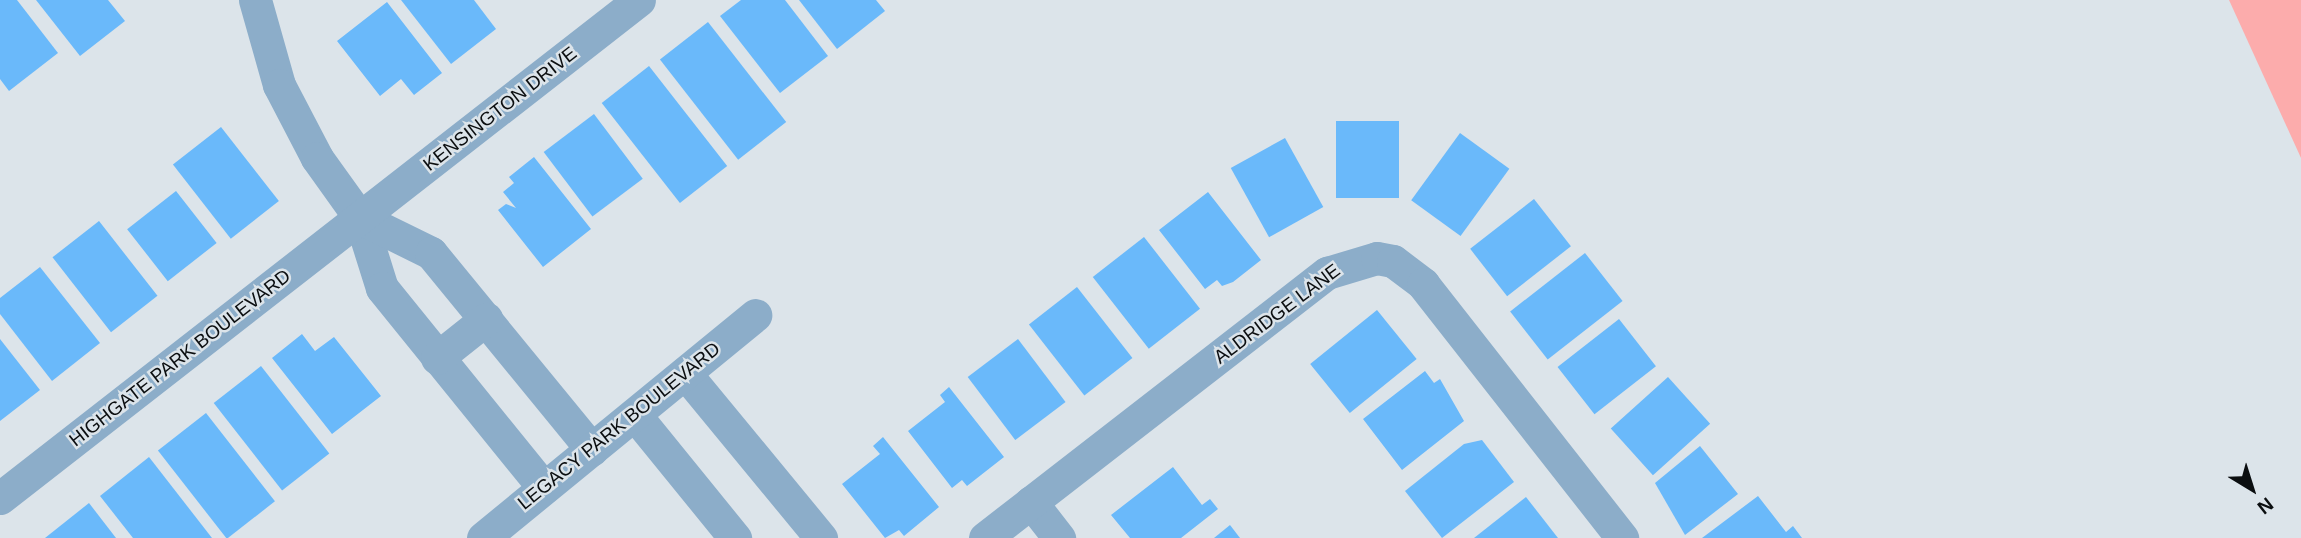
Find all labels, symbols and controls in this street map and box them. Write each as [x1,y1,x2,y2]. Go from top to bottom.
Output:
street label: KENSINGTON DRIVE [419,42,581,176]
street label: ALDRIDGE LANE [1209,259,1345,369]
street label: HIGHGATE PARK BOULEVARD [65,265,295,451]
street label: LEGACY PARK BOULEVARD [513,337,725,515]
north arrow [2217,454,2287,524]
text: N [2253,493,2277,518]

